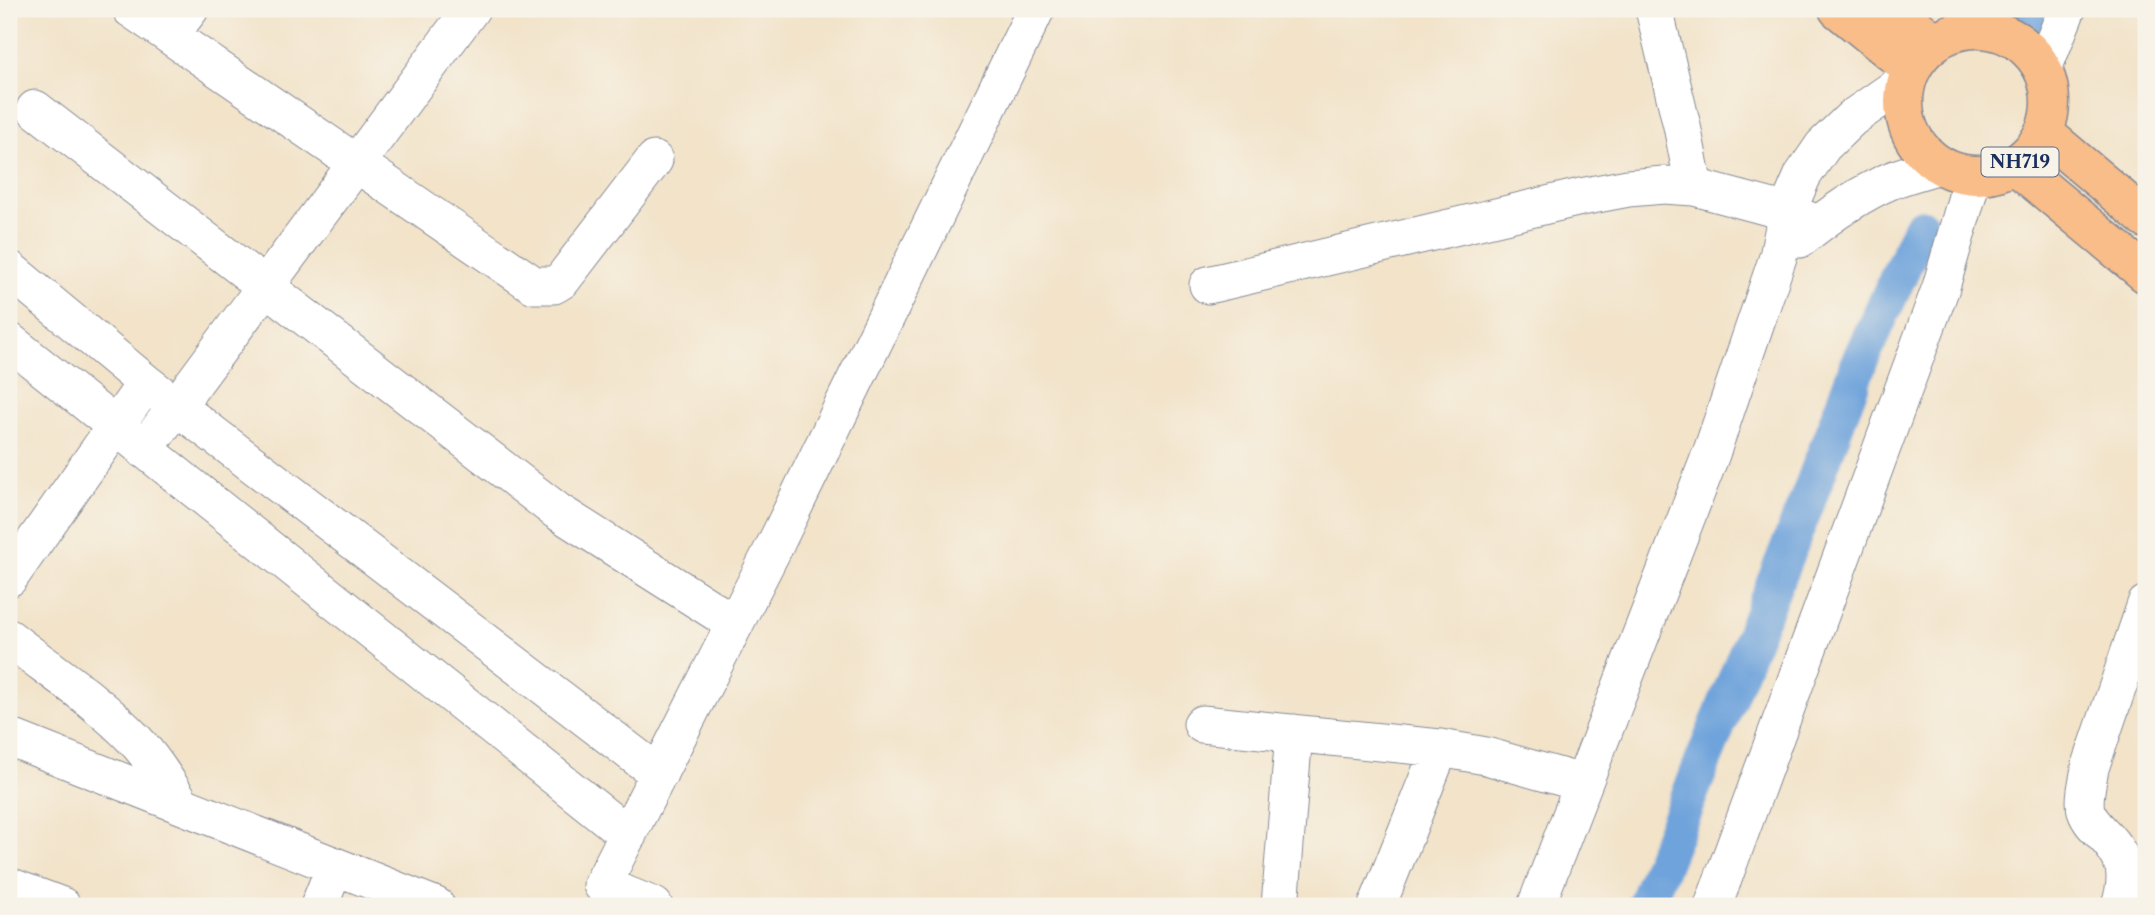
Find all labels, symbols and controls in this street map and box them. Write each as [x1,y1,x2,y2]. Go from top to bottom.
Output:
road number: NH719 [1982,148,2058,176]

